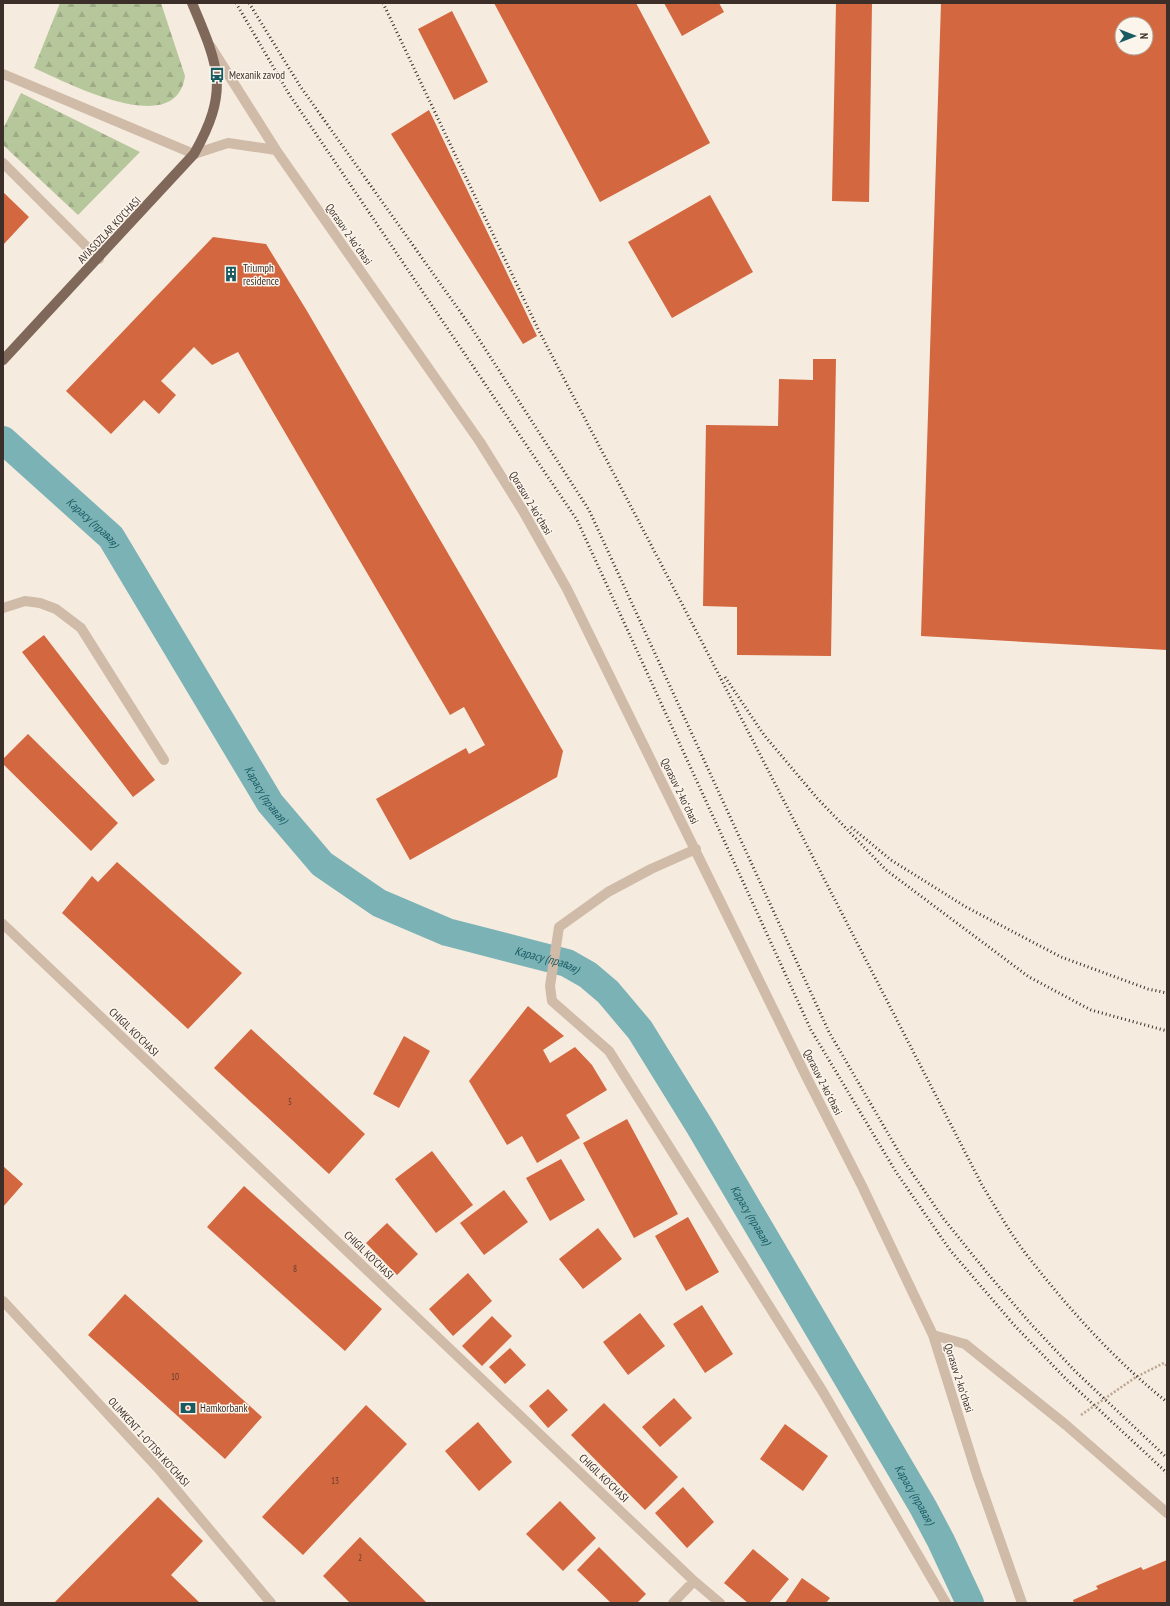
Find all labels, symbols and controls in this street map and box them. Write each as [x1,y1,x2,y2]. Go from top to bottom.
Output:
north arrow [1114,16,1154,56]
text: N [1137,33,1151,39]
bus stop icon: Mexanik zavod [208,66,226,84]
place label: Mexanik zavod [229,68,285,82]
street label: AVIASOZLAR KO'CHASI [74,194,144,266]
street label: Qorasuv 2-koʻchasi [323,201,375,267]
place label: Triumph residence [243,261,280,288]
building icon: Triumph residence [222,265,240,283]
street label: Qorasuv 2-koʻchasi [507,469,555,537]
water label: Карасу (правая) [64,494,123,551]
street label: Qorasuv 2-koʻchasi [658,756,702,826]
water label: Карасу (правая) [242,763,292,827]
water label: Карасу (правая) [513,942,583,977]
street label: CHIGIL KO'CHASI [106,1005,162,1059]
street label: Qorasuv 2-koʻchasi [800,1047,846,1117]
house number: 5 [288,1096,292,1107]
water label: Карасу (правая) [728,1182,775,1248]
street label: CHIGIL KO'CHASI [341,1228,397,1282]
house number: 8 [293,1263,297,1274]
street label: Qorasuv 2-koʻchasi [941,1342,977,1414]
house number: 10 [171,1371,179,1382]
street label: OLIMKENT 1-O'TISH KO'CHASI [105,1394,193,1490]
bank icon: Hamkorbank [179,1399,197,1417]
place label: Hamkorbank [200,1401,248,1415]
street label: CHIGIL KO'CHASI [576,1451,632,1505]
water label: Карасу (правая) [892,1462,939,1528]
house number: 13 [331,1475,339,1486]
house number: 2 [358,1552,362,1563]

